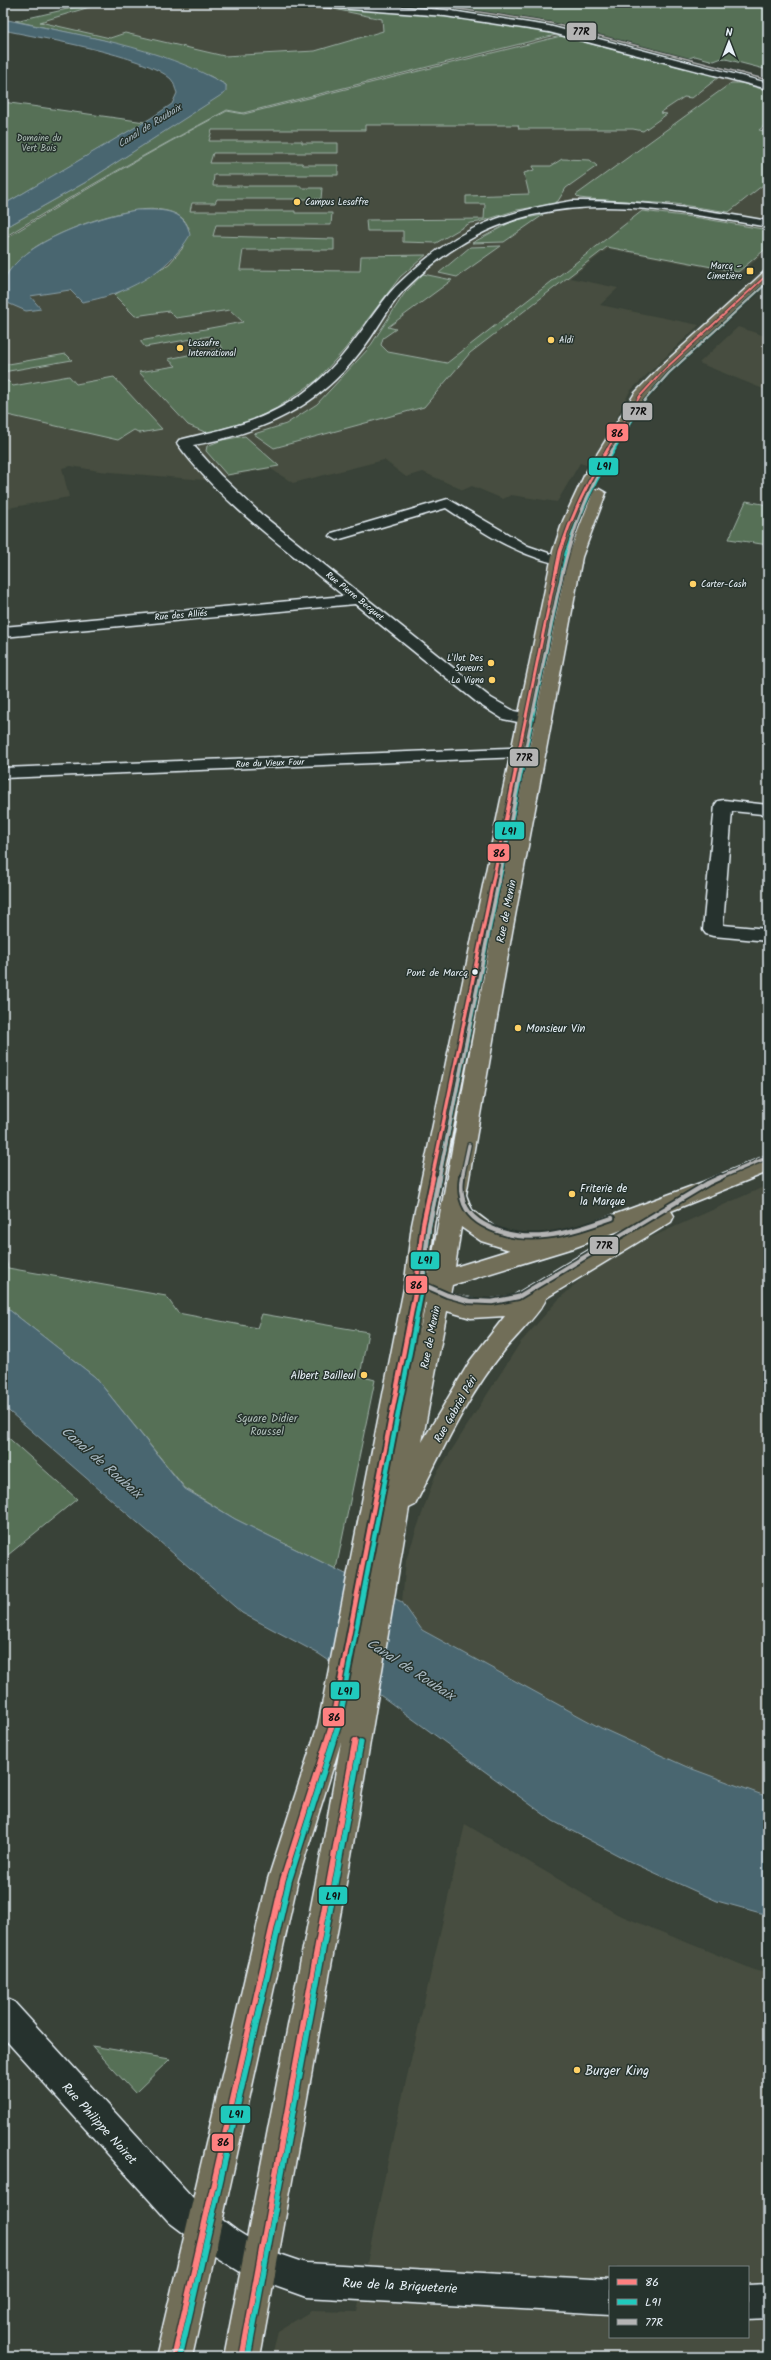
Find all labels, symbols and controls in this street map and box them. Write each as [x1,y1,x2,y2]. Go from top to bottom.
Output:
line badge: 77R [566,22,597,41]
north arrow [709,22,749,62]
text: 77R [573,23,590,41]
text: N [726,24,733,42]
water label: Canal de Roubaix [115,99,186,152]
park label: Domaine du Vert Bois [17,131,62,156]
place label: Campus Lesaffre [305,195,369,210]
marker: Campus Lesaffre [292,197,302,207]
place label: Marcq – Cimetière [707,259,743,284]
marker: Marcq – Cimetière [745,266,755,276]
place label: Aldi [559,333,574,348]
marker: Aldi [546,335,556,345]
place label: Lessafre International [188,336,237,361]
marker: Lessafre International [175,343,185,353]
line badge: 77R [622,402,653,421]
text: 77R [630,403,647,421]
line badge: 86 [606,423,629,442]
text: 86 [611,425,623,443]
line badge: L91 [588,457,619,476]
text: L91 [597,458,612,476]
street label: Rue Pierre Becquet [322,568,388,625]
place label: Carter-Cash [701,577,747,592]
marker: Carter-Cash [688,579,698,589]
street label: Rue des Alliés [154,606,208,625]
place label: L'Ilot Des Saveurs [447,651,483,676]
marker: L'Ilot Des Saveurs [486,658,496,668]
place label: La Vigna [451,673,484,688]
marker: La Vigna [487,675,497,685]
line badge: 77R [509,748,539,767]
text: 77R [516,749,533,767]
street label: Rue du Vieux Four [236,755,306,772]
line badge: L91 [494,821,525,840]
text: L91 [502,823,517,841]
line badge: 86 [487,843,510,862]
text: 86 [493,845,505,863]
street label: Rue de Menin [492,878,522,944]
place label: Pont de Marcq [406,965,468,981]
marker: Pont de Marcq [470,967,480,977]
place label: Monsieur Vin [526,1020,586,1038]
marker: Monsieur Vin [513,1023,523,1033]
place label: Friterie de la Marque [580,1180,627,1211]
marker: Friterie de la Marque [567,1189,577,1199]
line badge: 77R [589,1236,619,1255]
text: 77R [596,1237,613,1255]
line badge: L91 [410,1251,440,1270]
text: L91 [418,1252,433,1270]
line badge: 86 [405,1275,428,1294]
text: 86 [410,1277,422,1295]
street label: Rue de Menin [416,1304,446,1370]
place label: Albert Bailleul [290,1367,356,1385]
marker: Albert Bailleul [359,1370,369,1380]
street label: Rue Gabriel Péri [430,1373,482,1446]
park label: Square Didier Roussel [237,1410,299,1441]
water label: Canal de Roubaix [56,1421,148,1506]
water label: Canal de Roubaix [362,1633,461,1708]
line badge: L91 [330,1681,360,1700]
text: L91 [338,1683,353,1701]
line badge: 86 [322,1707,345,1727]
text: 86 [328,1709,340,1727]
line badge: L91 [318,1886,348,1905]
text: L91 [326,1888,341,1906]
place label: Burger King [585,2061,649,2082]
marker: Burger King [572,2065,582,2075]
street label: Rue Philippe Noiret [56,2078,142,2171]
line badge: L91 [220,2105,251,2124]
text: L91 [229,2106,244,2124]
line badge: 86 [211,2133,234,2152]
text: 86 [217,2134,229,2152]
legend [609,2266,749,2338]
street label: Rue de la Briqueterie [342,2273,458,2300]
text: 86 [645,2273,659,2292]
text: L91 [645,2293,661,2312]
text: 77R [645,2313,663,2332]

